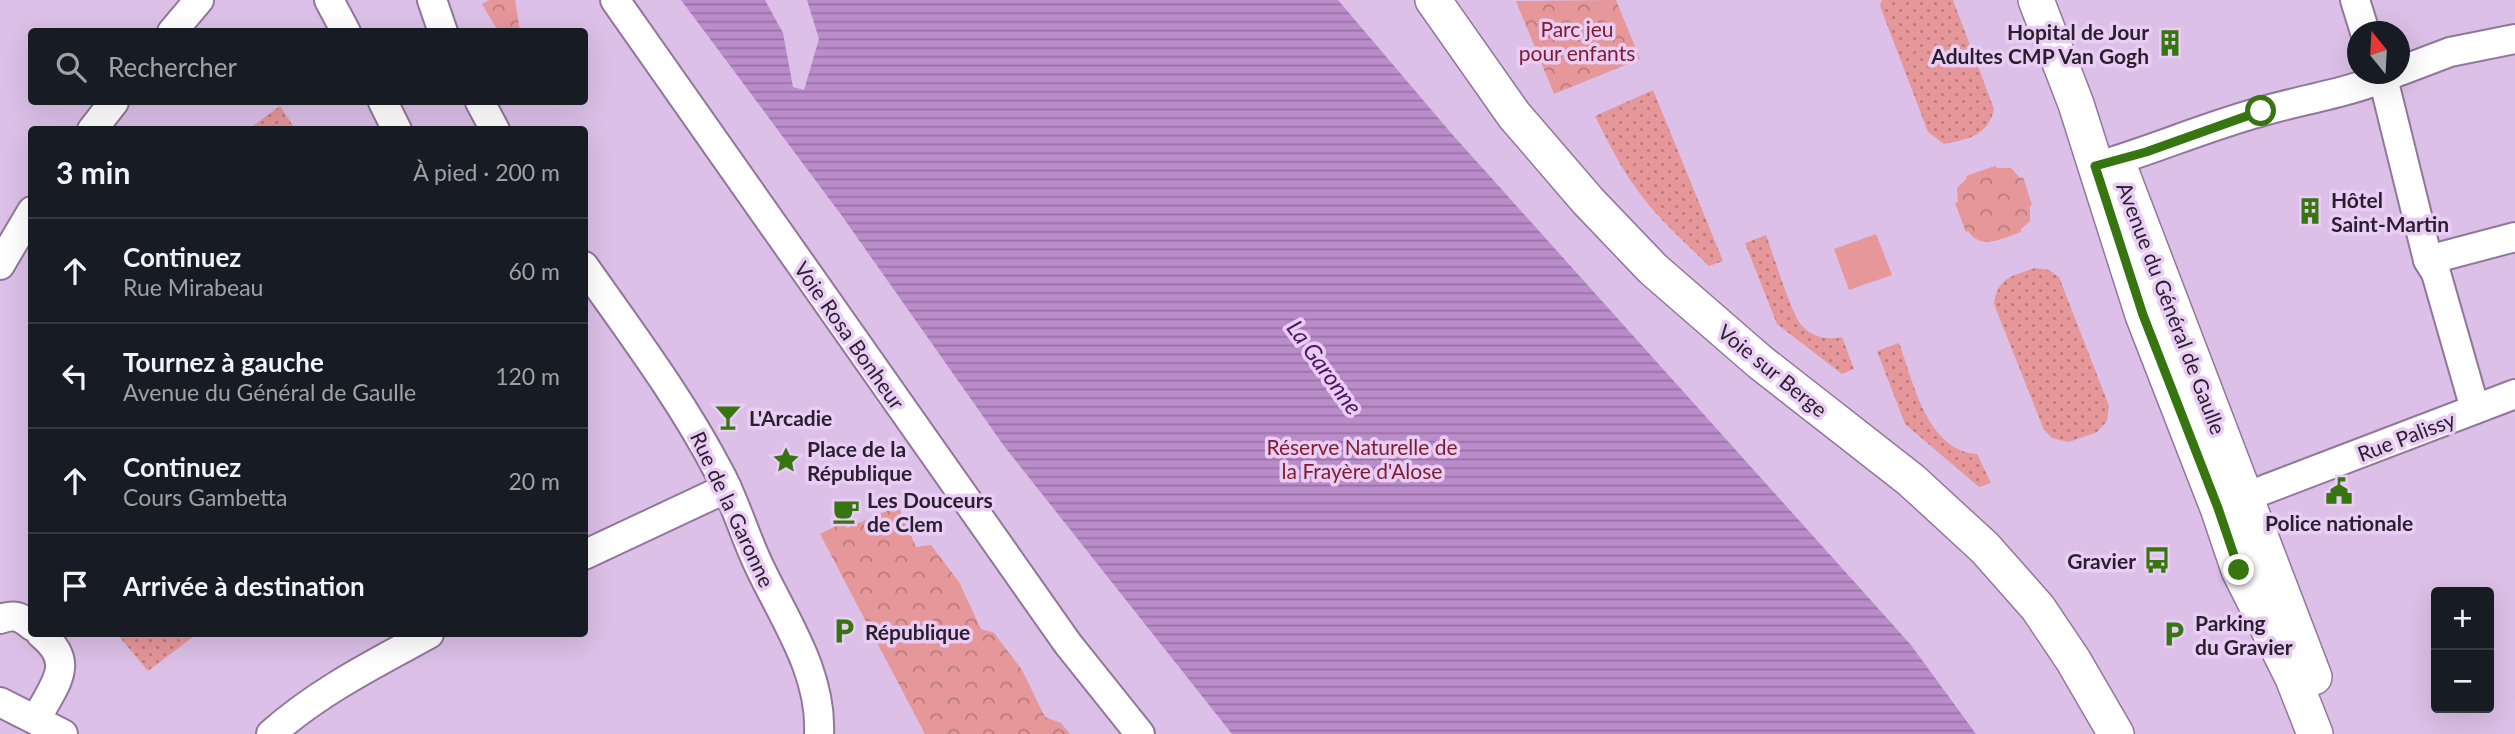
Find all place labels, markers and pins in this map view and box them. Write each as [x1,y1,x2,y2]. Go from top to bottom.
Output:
place label: Hopital de Jour Adultes CMP Van Gogh [1930,19,2149,68]
building icon: Hopital de Jour Adultes CMP Van Gogh [2155,28,2185,58]
place label: Hôtel Saint-Martin [2331,187,2449,236]
building icon: Hôtel Saint-Martin [2295,196,2325,226]
bar icon: L'Arcadie [713,402,743,432]
place label: L'Arcadie [749,405,832,430]
place label: Place de la République [807,436,912,485]
place icon: Place de la République [771,445,801,475]
public building icon: Police nationale [2324,476,2354,506]
place label: Les Douceurs de Clem [867,487,993,536]
cafe icon: Les Douceurs de Clem [831,496,861,526]
place label: Police nationale [2265,510,2413,535]
bus stop icon: Gravier [2142,545,2172,575]
place label: Gravier [2067,548,2136,573]
place label: Parking du Gravier [2195,610,2293,659]
parking icon: République [829,616,859,646]
place label: République [865,619,970,644]
parking icon: Parking du Gravier [2159,619,2189,649]

